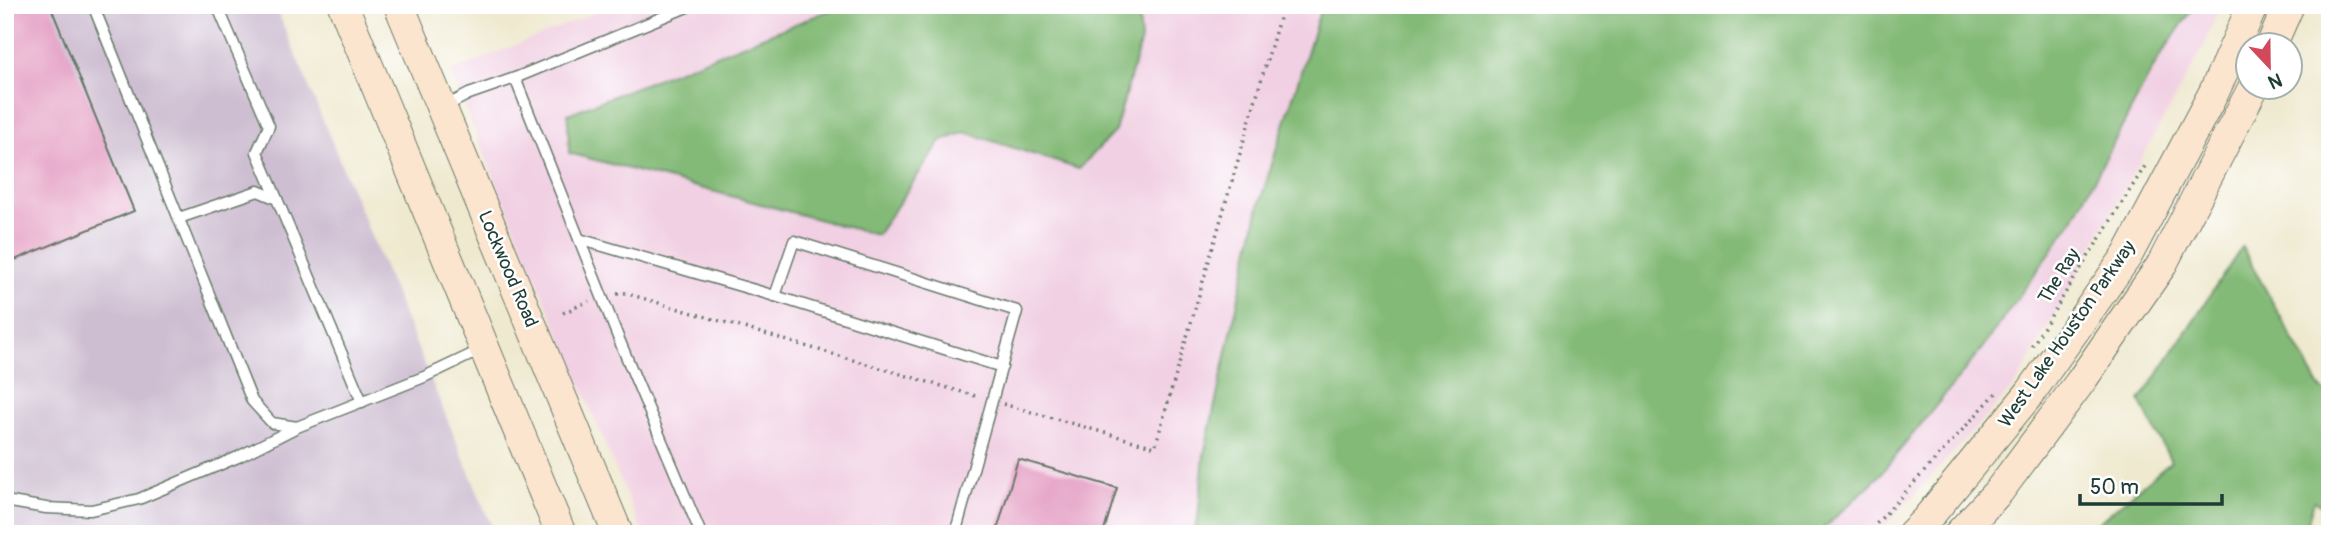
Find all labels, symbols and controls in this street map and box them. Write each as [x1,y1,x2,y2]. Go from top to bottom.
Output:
north arrow [2234,32,2304,102]
text: N [2264,67,2285,94]
street label: Lockwood Road [473,207,543,331]
street label: West Lake Houston Parkway [1993,236,2141,432]
street label: The Ray [2033,244,2085,308]
scale bar [2080,462,2221,506]
text: 50 m [2090,474,2139,501]

